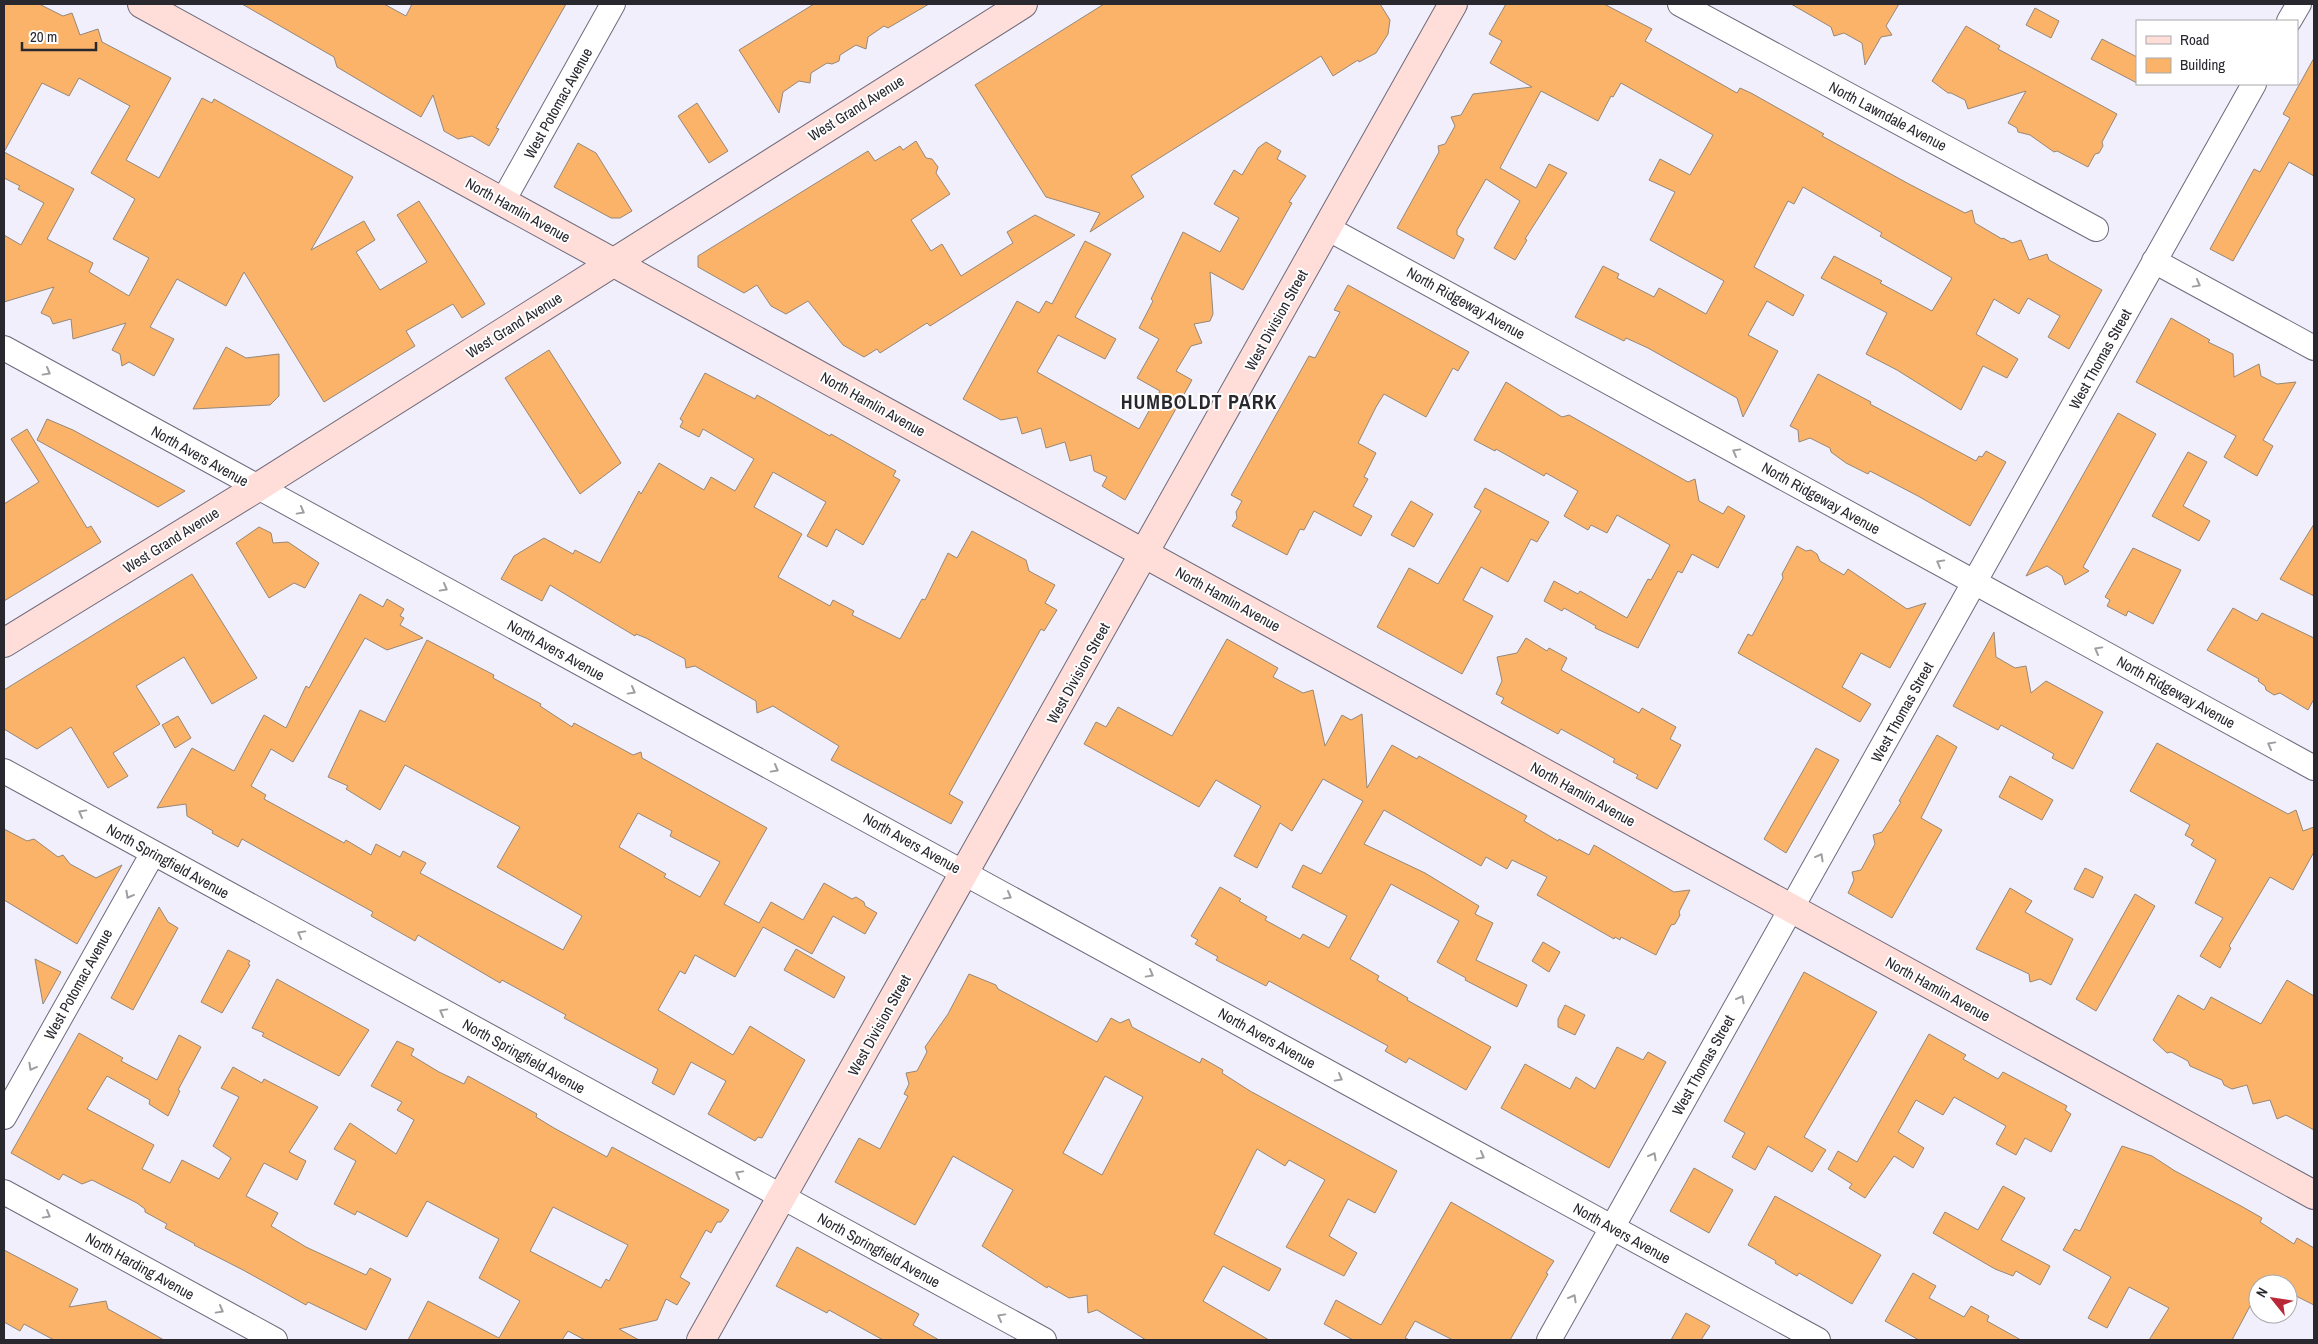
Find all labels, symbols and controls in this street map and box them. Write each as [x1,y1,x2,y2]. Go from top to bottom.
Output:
scale bar [22,20,96,52]
legend [2136,20,2298,85]
text: 20 m [30,26,57,47]
text: Road [2180,29,2209,50]
street label: West Potomac Avenue [519,44,597,162]
text: Building [2180,54,2225,75]
street label: West Grand Avenue [804,70,908,146]
street label: North Lawndale Avenue [1825,76,1951,156]
street label: North Hamlin Avenue [462,173,574,248]
street label: North Ridgeway Avenue [1403,262,1529,344]
street label: West Division Street [1240,265,1313,374]
one-way arrow [2192,278,2201,288]
street label: West Grand Avenue [462,287,566,363]
street label: West Thomas Street [2064,305,2137,413]
one-way arrow [41,366,50,376]
street label: North Hamlin Avenue [817,367,929,442]
district label: HUMBOLDT PARK [1121,388,1277,415]
street label: North Avers Avenue [148,421,253,492]
one-way arrow [1733,448,1742,458]
street label: North Ridgeway Avenue [1758,457,1884,539]
street label: West Grand Avenue [119,502,223,578]
one-way arrow [296,504,305,514]
one-way arrow [1937,559,1946,569]
street label: North Hamlin Avenue [1172,562,1284,637]
one-way arrow [438,582,447,592]
street label: North Avers Avenue [504,615,609,686]
street label: West Division Street [1042,618,1115,727]
one-way arrow [2095,646,2104,656]
street label: North Ridgeway Avenue [2113,651,2239,733]
street label: West Thomas Street [1866,658,1939,766]
one-way arrow [627,685,636,695]
one-way arrow [2268,741,2277,751]
street label: North Hamlin Avenue [1527,757,1639,832]
one-way arrow [770,763,779,773]
street label: North Avers Avenue [860,808,965,879]
one-way arrow [78,810,87,820]
street label: North Springfield Avenue [103,819,233,904]
one-way arrow [1814,854,1824,863]
one-way arrow [125,889,135,898]
one-way arrow [1002,890,1011,900]
street label: West Potomac Avenue [39,925,117,1043]
one-way arrow [297,930,306,940]
street label: North Hamlin Avenue [1882,952,1994,1027]
one-way arrow [1145,968,1154,978]
street label: West Division Street [843,970,916,1079]
one-way arrow [1734,995,1744,1004]
street label: North Avers Avenue [1215,1003,1320,1074]
one-way arrow [440,1008,449,1018]
street label: West Thomas Street [1667,1011,1740,1119]
street label: North Springfield Avenue [459,1014,589,1099]
one-way arrow [28,1062,38,1071]
one-way arrow [1333,1071,1342,1081]
one-way arrow [1476,1150,1485,1160]
one-way arrow [1646,1152,1656,1161]
one-way arrow [736,1170,745,1180]
street label: North Avers Avenue [1570,1198,1675,1269]
street label: North Springfield Avenue [814,1208,944,1293]
one-way arrow [41,1209,50,1219]
street label: North Harding Avenue [82,1227,198,1305]
north arrow [2248,1274,2298,1324]
text: N [2252,1284,2272,1301]
one-way arrow [1567,1294,1577,1303]
one-way arrow [214,1304,223,1314]
one-way arrow [997,1313,1006,1323]

